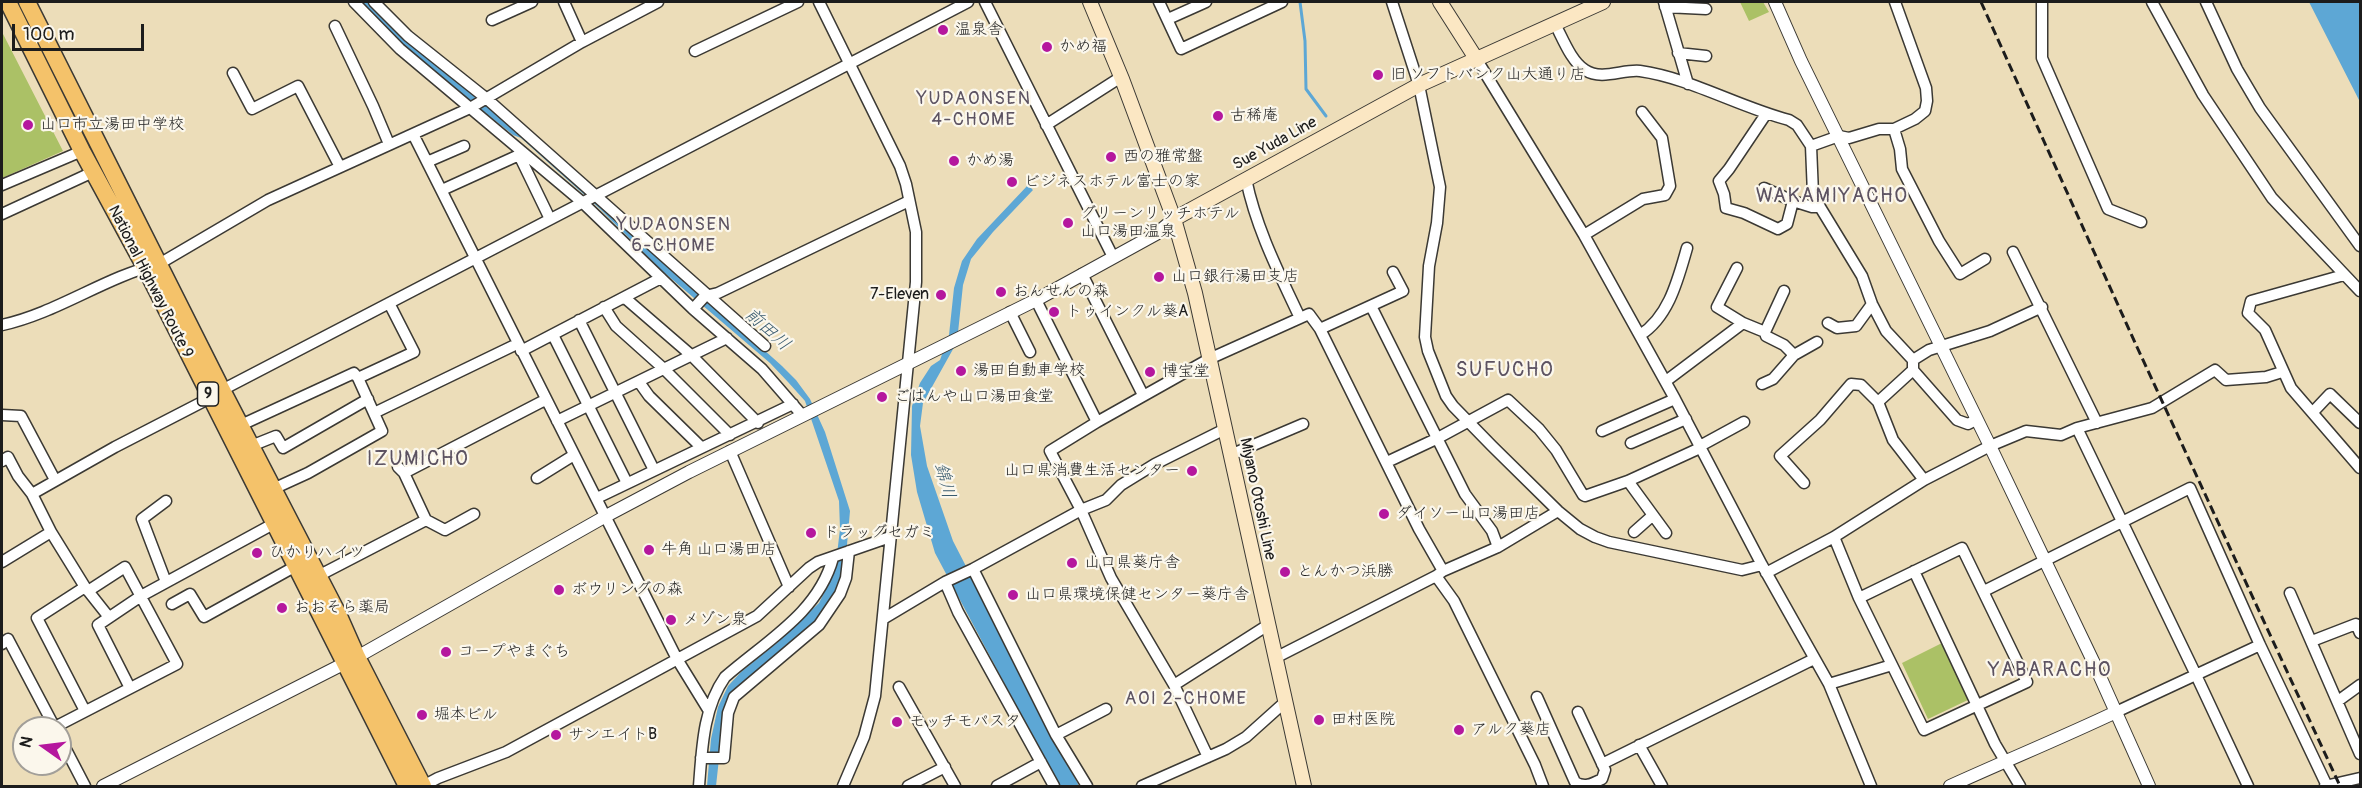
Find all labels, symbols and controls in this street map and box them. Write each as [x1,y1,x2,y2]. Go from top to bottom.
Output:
scale bar [15,12,147,50]
place label: 温泉舎 [955,20,1003,40]
text: 100 m [23,23,75,46]
marker: 温泉舎 [936,23,950,37]
place label: かめ福 [1059,37,1107,57]
marker: かめ福 [1040,40,1054,54]
place label: 旧 ソフトバンク山大通り店 [1390,65,1585,85]
marker: 旧 ソフトバンク山大通り店 [1371,68,1385,82]
district label: YUDAONSEN 4-CHOME [917,88,1031,130]
place label: 古稀庵 [1230,106,1278,126]
marker: 古稀庵 [1211,109,1225,123]
street label: Sue Yuda Line [1230,113,1320,175]
place label: 山口市立湯田中学校 [40,115,184,135]
marker: 山口市立湯田中学校 [21,118,35,132]
place label: 西の雅常盤 [1123,147,1203,167]
marker: 西の雅常盤 [1104,150,1118,164]
place label: かめ湯 [966,151,1014,171]
marker: かめ湯 [947,154,961,168]
place label: ビジネスホテル富士の家 [1024,172,1200,192]
marker: ビジネスホテル富士の家 [1005,175,1019,189]
district label: WAKAMIYACHO [1756,185,1908,209]
street label: National Highway Route 9 [103,203,197,361]
place label: グリーンリッチホテル 山口湯田温泉 [1080,204,1240,242]
district label: YUDAONSEN 6-CHOME [617,214,731,256]
marker: グリーンリッチホテル 山口湯田温泉 [1061,216,1075,230]
place label: 山口銀行湯田支店 [1171,267,1299,287]
marker: 山口銀行湯田支店 [1152,270,1166,284]
place label: おんせんの森 [1013,282,1109,302]
place label: 7-Eleven [870,285,929,305]
marker: おんせんの森 [994,285,1008,299]
marker: 7-Eleven [934,288,948,302]
place label: トゥインクル葵A [1066,302,1188,322]
water label: 前田川 [740,304,794,356]
marker: トゥインクル葵A [1047,305,1061,319]
district label: SUFUCHO [1456,359,1554,383]
place label: 湯田自動車学校 [973,361,1085,381]
place label: 博宝堂 [1162,362,1210,382]
marker: 湯田自動車学校 [954,364,968,378]
marker: 博宝堂 [1143,365,1157,379]
road number: 9 [198,382,218,406]
place label: ごはんや山口湯田食堂 [894,387,1054,407]
marker: ごはんや山口湯田食堂 [875,390,889,404]
street label: Miyano Otoshi Line [1235,436,1279,562]
district label: IZUMICHO [367,448,469,472]
water label: 錦川 [929,461,959,501]
place label: 山口県消費生活センター [1004,461,1180,481]
marker: 山口県消費生活センター [1185,464,1199,478]
place label: ダイソー山口湯田店 [1396,504,1540,524]
marker: ダイソー山口湯田店 [1377,507,1391,521]
place label: ドラッグセガミ [823,523,935,543]
marker: ドラッグセガミ [804,526,818,540]
place label: 牛角 山口湯田店 [661,540,776,560]
place label: ひかりハイツ [269,543,365,563]
marker: 牛角 山口湯田店 [642,543,656,557]
marker: ひかりハイツ [250,546,264,560]
place label: 山口県葵庁舎 [1084,553,1180,573]
marker: 山口県葵庁舎 [1065,556,1079,570]
place label: とんかつ浜勝 [1297,562,1393,582]
marker: とんかつ浜勝 [1278,565,1292,579]
place label: ボウリングの森 [571,580,683,600]
marker: ボウリングの森 [552,583,566,597]
place label: 山口県環境保健センター葵庁舎 [1025,585,1249,605]
marker: 山口県環境保健センター葵庁舎 [1006,588,1020,602]
place label: おおそら薬局 [294,598,390,618]
marker: おおそら薬局 [275,601,289,615]
place label: メゾン泉 [683,610,747,630]
marker: メゾン泉 [664,613,678,627]
place label: コープやまぐち [458,642,570,662]
marker: コープやまぐち [439,645,453,659]
district label: YABARACHO [1988,659,2112,683]
district label: AOI 2-CHOME [1125,688,1247,710]
place label: 堀本ビル [434,705,498,725]
marker: 堀本ビル [415,708,429,722]
place label: 田村医院 [1331,710,1395,730]
place label: モッチモパスタ [909,712,1021,732]
marker: 田村医院 [1312,713,1326,727]
marker: モッチモパスタ [890,715,904,729]
north arrow [12,716,72,776]
place label: アルク葵店 [1471,720,1551,740]
marker: アルク葵店 [1452,723,1466,737]
place label: サンエイトB [568,725,657,745]
marker: サンエイトB [549,728,563,742]
text: N [15,734,37,750]

